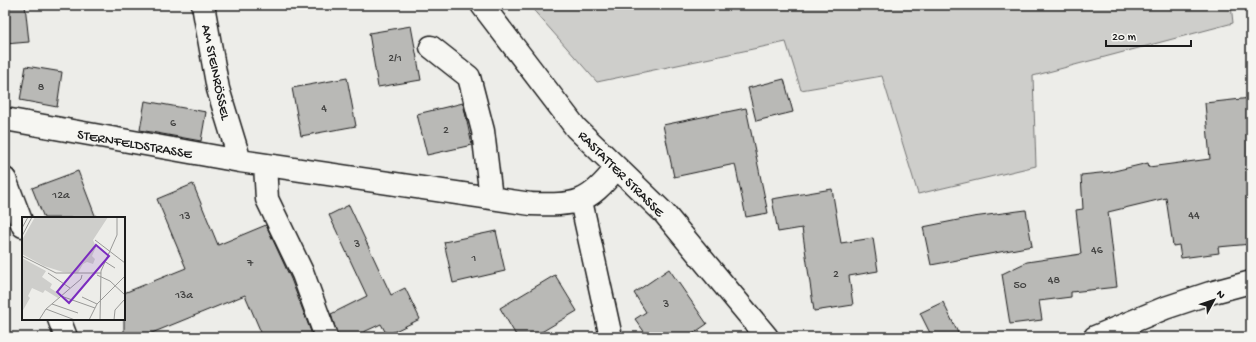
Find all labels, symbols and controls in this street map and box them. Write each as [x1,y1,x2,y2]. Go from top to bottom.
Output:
scale bar [1106,22,1191,48]
street label: AM STEINRÖSSEL [196,23,233,123]
text: 20 m [1112,31,1137,45]
house number: 2/1 [388,52,402,66]
house number: 8 [38,81,45,95]
house number: 4 [321,102,327,116]
house number: 6 [170,117,177,131]
house number: 2 [443,124,449,138]
street label: STERNFELDSTRASSE [76,127,195,164]
street label: RASTATTER STRASSE [574,128,668,222]
house number: 12a [51,189,70,203]
house number: 44 [1188,209,1200,223]
house number: 13 [178,210,191,224]
inset map [22,217,125,320]
house number: 3 [353,238,360,252]
house number: 46 [1091,244,1104,258]
house number: 1 [471,252,477,266]
house number: 7 [246,257,254,271]
house number: 2 [833,268,839,282]
house number: 48 [1048,274,1061,288]
house number: 50 [1013,279,1027,293]
north arrow [1194,280,1234,320]
text: N [1213,288,1227,301]
house number: 13a [174,289,193,303]
house number: 3 [662,298,669,312]

